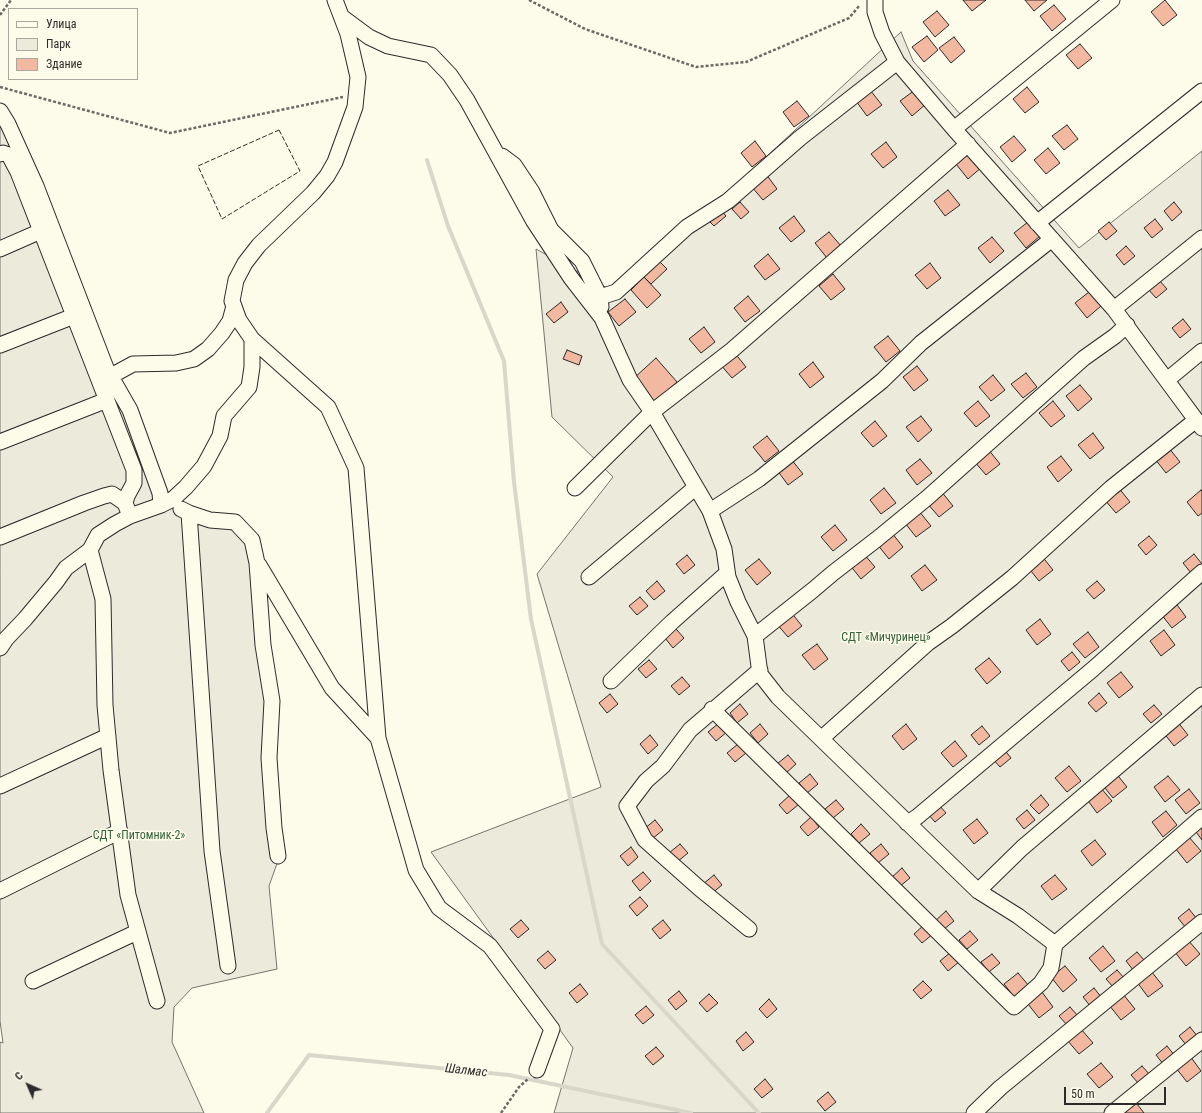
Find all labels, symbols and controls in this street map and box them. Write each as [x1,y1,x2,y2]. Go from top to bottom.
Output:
legend [8,8,138,80]
text: Улица [46,17,76,31]
text: Парк [46,37,71,51]
text: Здание [46,57,82,71]
park label: СДТ «Мичуринец» [841,631,931,645]
park label: СДТ «Питомник-2» [93,829,185,843]
water label: Шалмас [444,1061,488,1081]
north arrow [8,1065,48,1105]
text: С [12,1069,26,1083]
scale bar [1066,1079,1168,1105]
text: 50 m [1071,1087,1095,1101]

